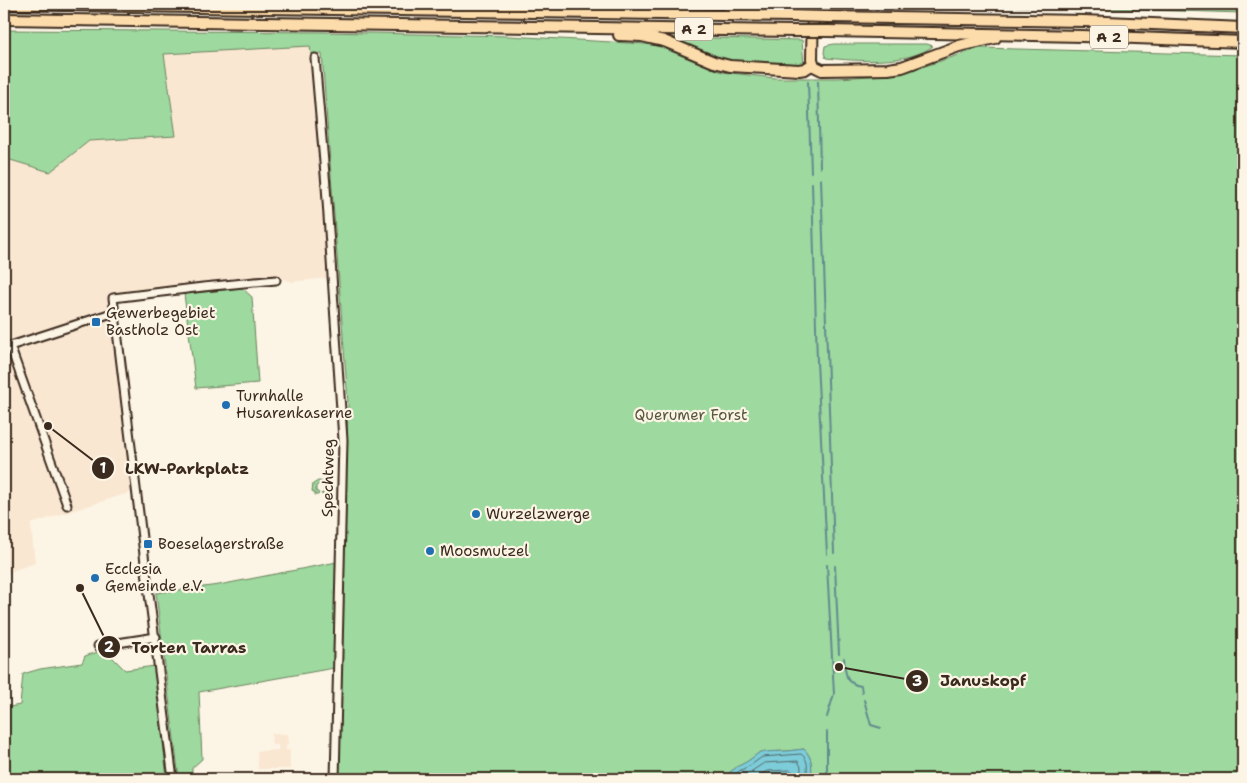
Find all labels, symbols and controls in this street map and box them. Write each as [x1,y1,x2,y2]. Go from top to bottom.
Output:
road number: A 2 [675,18,713,40]
road number: A 2 [1090,26,1128,48]
place label: Gewerbegebiet Bastholz Ost [106,303,215,340]
marker: Gewerbegebiet Bastholz Ost [90,316,102,328]
place label: Turnhalle Husarenkaserne [236,386,353,423]
marker: Turnhalle Husarenkaserne [220,399,232,411]
park label: Querumer Forst [634,405,748,425]
street label: Spechtweg [317,439,339,517]
callout: LKW-Parkplatz [90,452,259,483]
text: 1 [100,458,107,478]
text: LKW-Parkplatz [125,458,249,479]
place label: Wurzelzwerge [486,504,590,524]
marker: Wurzelzwerge [470,508,482,520]
place label: Boeselagerstraße [158,534,284,554]
marker: Boeselagerstraße [142,538,154,550]
place label: Moosmutzel [440,541,529,561]
marker: Moosmutzel [424,545,436,557]
place label: Ecclesia Gemeinde e.V. [105,559,204,596]
marker: Ecclesia Gemeinde e.V. [89,572,101,584]
callout: Torten Tarras [97,632,257,663]
text: 2 [104,637,115,657]
text: Torten Tarras [132,637,246,658]
callout: Januskopf [905,665,1036,696]
text: Januskopf [940,670,1027,691]
text: 3 [912,671,922,691]

